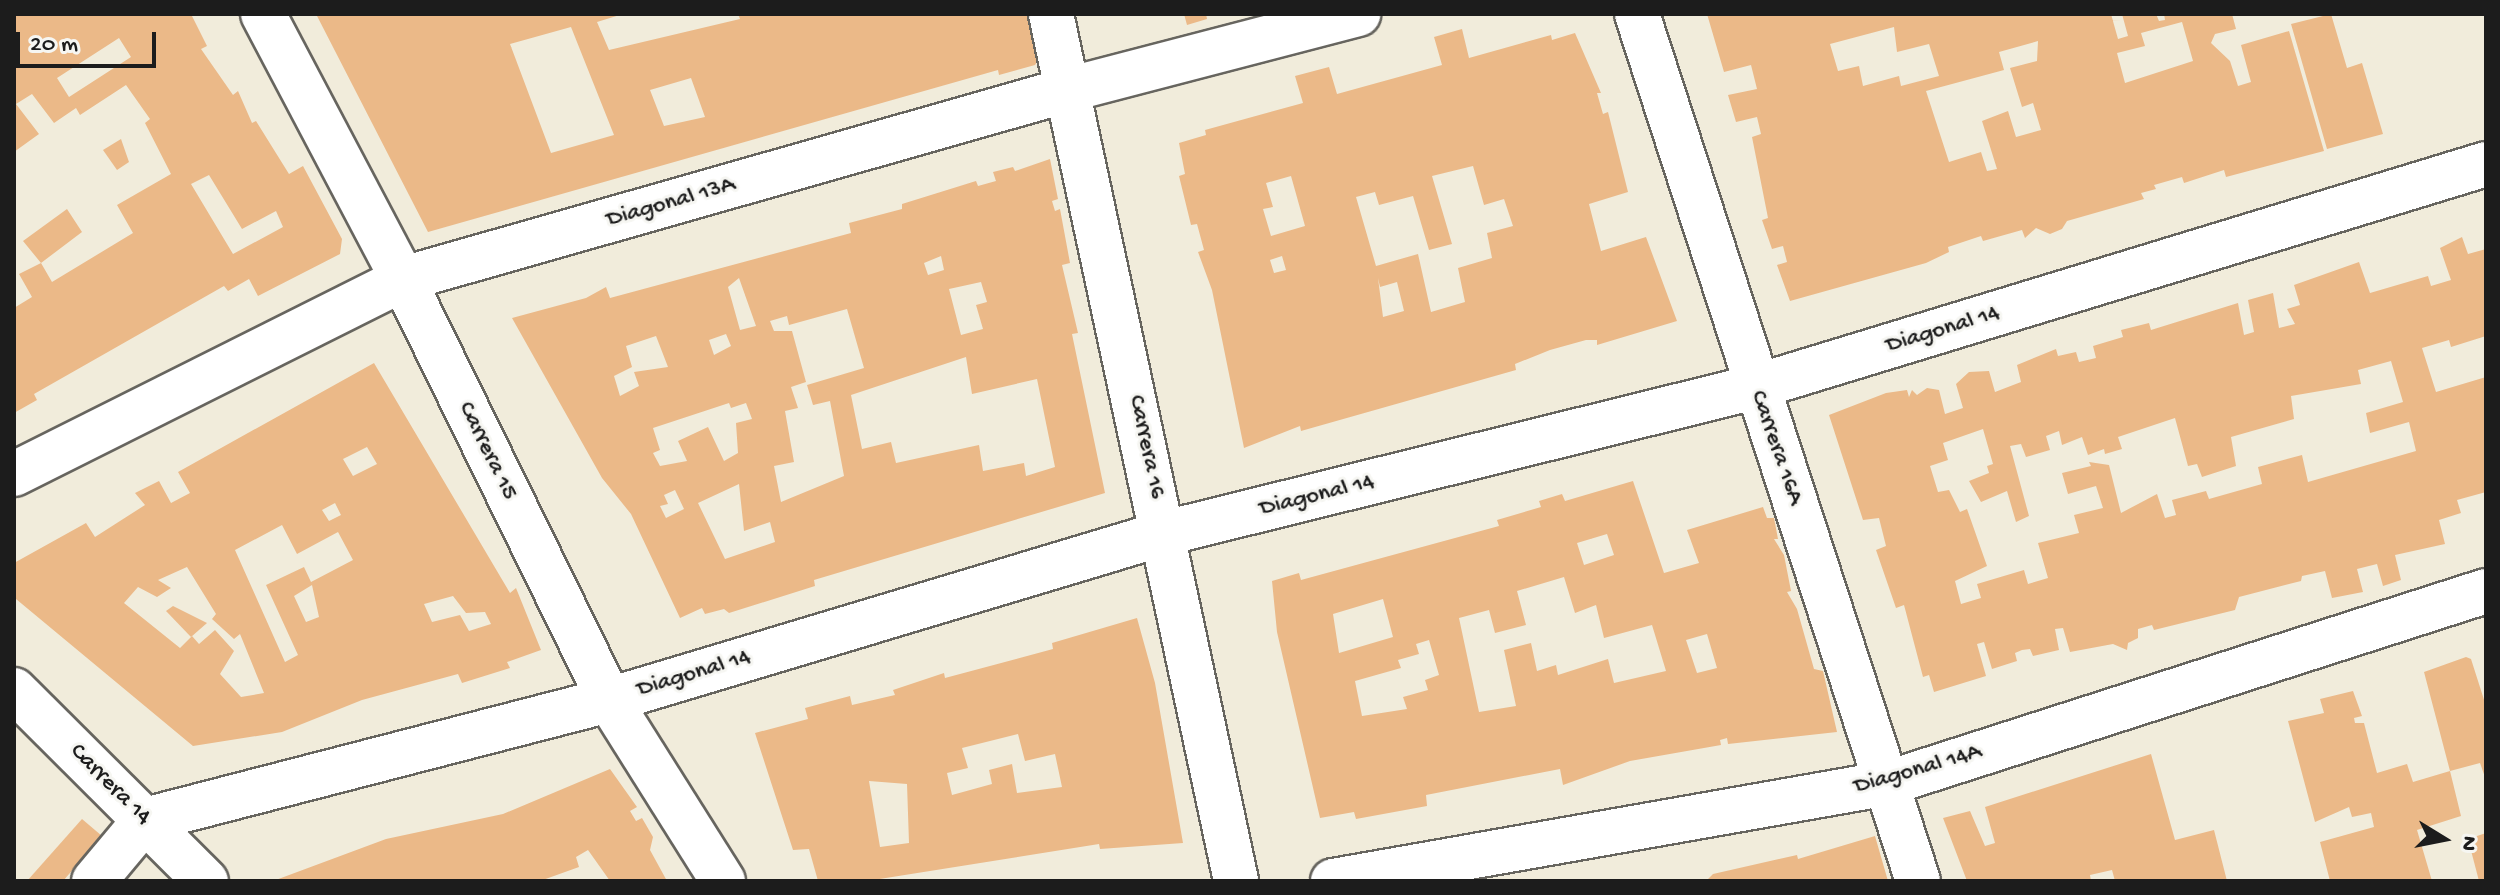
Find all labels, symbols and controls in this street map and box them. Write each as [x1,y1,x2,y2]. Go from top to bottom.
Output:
scale bar [20,16,160,66]
text: 20 m [30,31,78,60]
street label: Diagonal 13A [603,171,739,235]
street label: Diagonal 14 [1883,299,2003,361]
street label: Carrera 16A [1743,387,1809,509]
street label: Carrera 16 [1121,393,1171,501]
street label: Carrera 15 [451,397,523,505]
street label: Diagonal 14 [1257,468,1377,524]
street label: Diagonal 14 [634,643,754,705]
street label: Carrera 14 [63,738,157,832]
street label: Diagonal 14A [1851,738,1985,802]
north arrow [2404,799,2484,879]
text: N [2454,834,2482,853]

